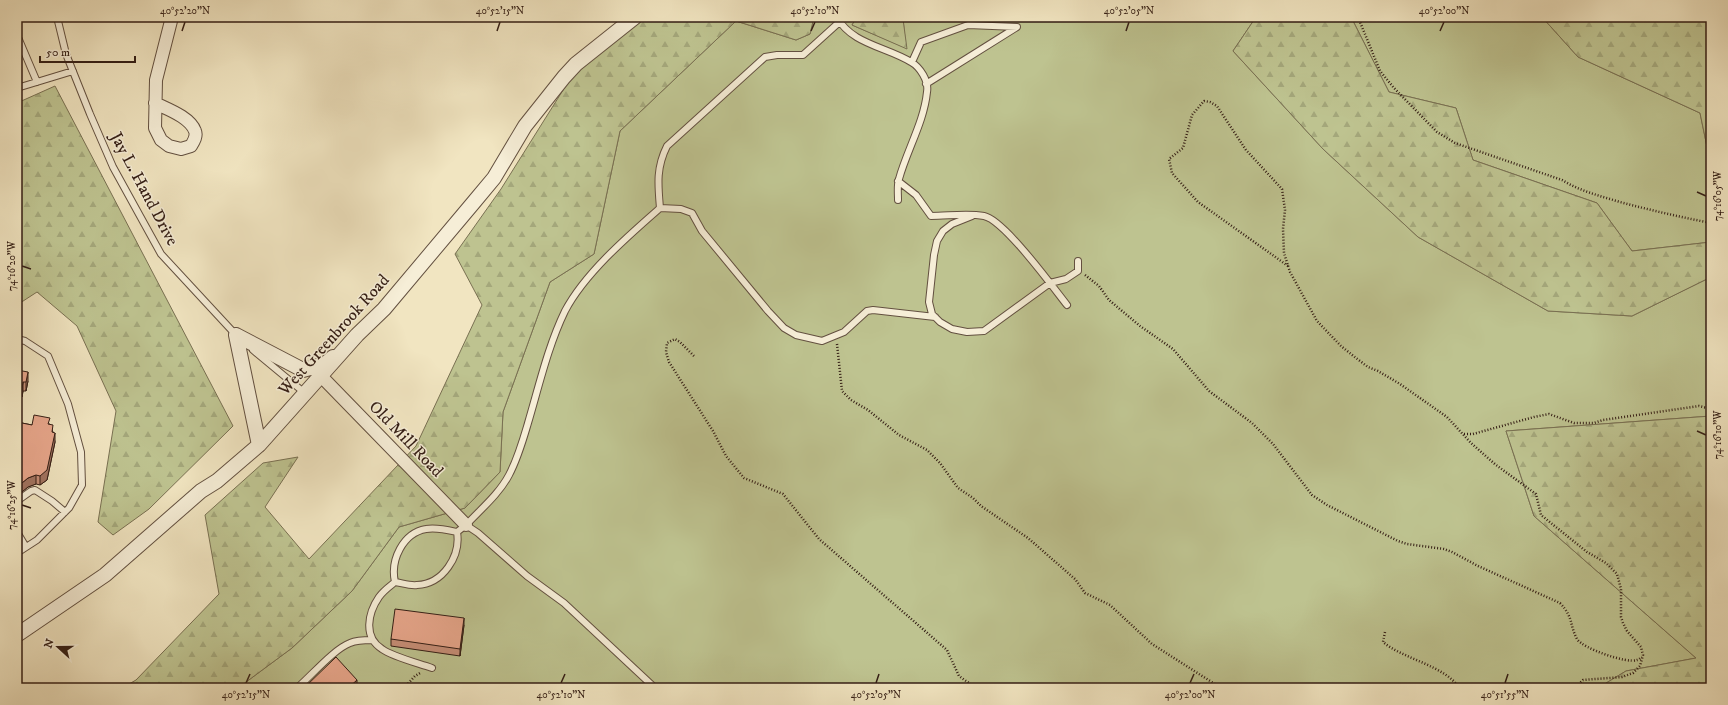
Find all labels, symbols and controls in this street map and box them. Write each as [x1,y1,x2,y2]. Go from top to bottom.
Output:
text: 40°52'20"N [160,5,210,17]
text: 40°52'15"N [476,5,524,17]
text: 40°52'10"N [791,5,839,17]
text: 40°52'05"N [1104,5,1154,17]
text: 40°52'00"N [1419,5,1469,17]
scale bar [40,38,135,64]
text: 50 m [46,45,70,60]
street label: Jay L. Hand Drive [104,127,183,250]
text: 74°16'05"W [1712,170,1724,221]
text: 74°16'20"W [6,240,18,291]
street label: West Greenbrook Road [273,269,395,401]
street label: Old Mill Road [364,396,448,482]
text: 74°16'10"W [1712,410,1724,459]
text: 74°16'25"W [6,479,18,530]
north arrow [38,627,78,667]
text: N [41,637,58,650]
text: 40°52'15"N [222,689,270,701]
text: 40°52'10"N [537,689,585,701]
text: 40°52'05"N [851,689,901,701]
text: 40°52'00"N [1165,689,1215,701]
text: 40°51'55"N [1481,689,1529,701]

